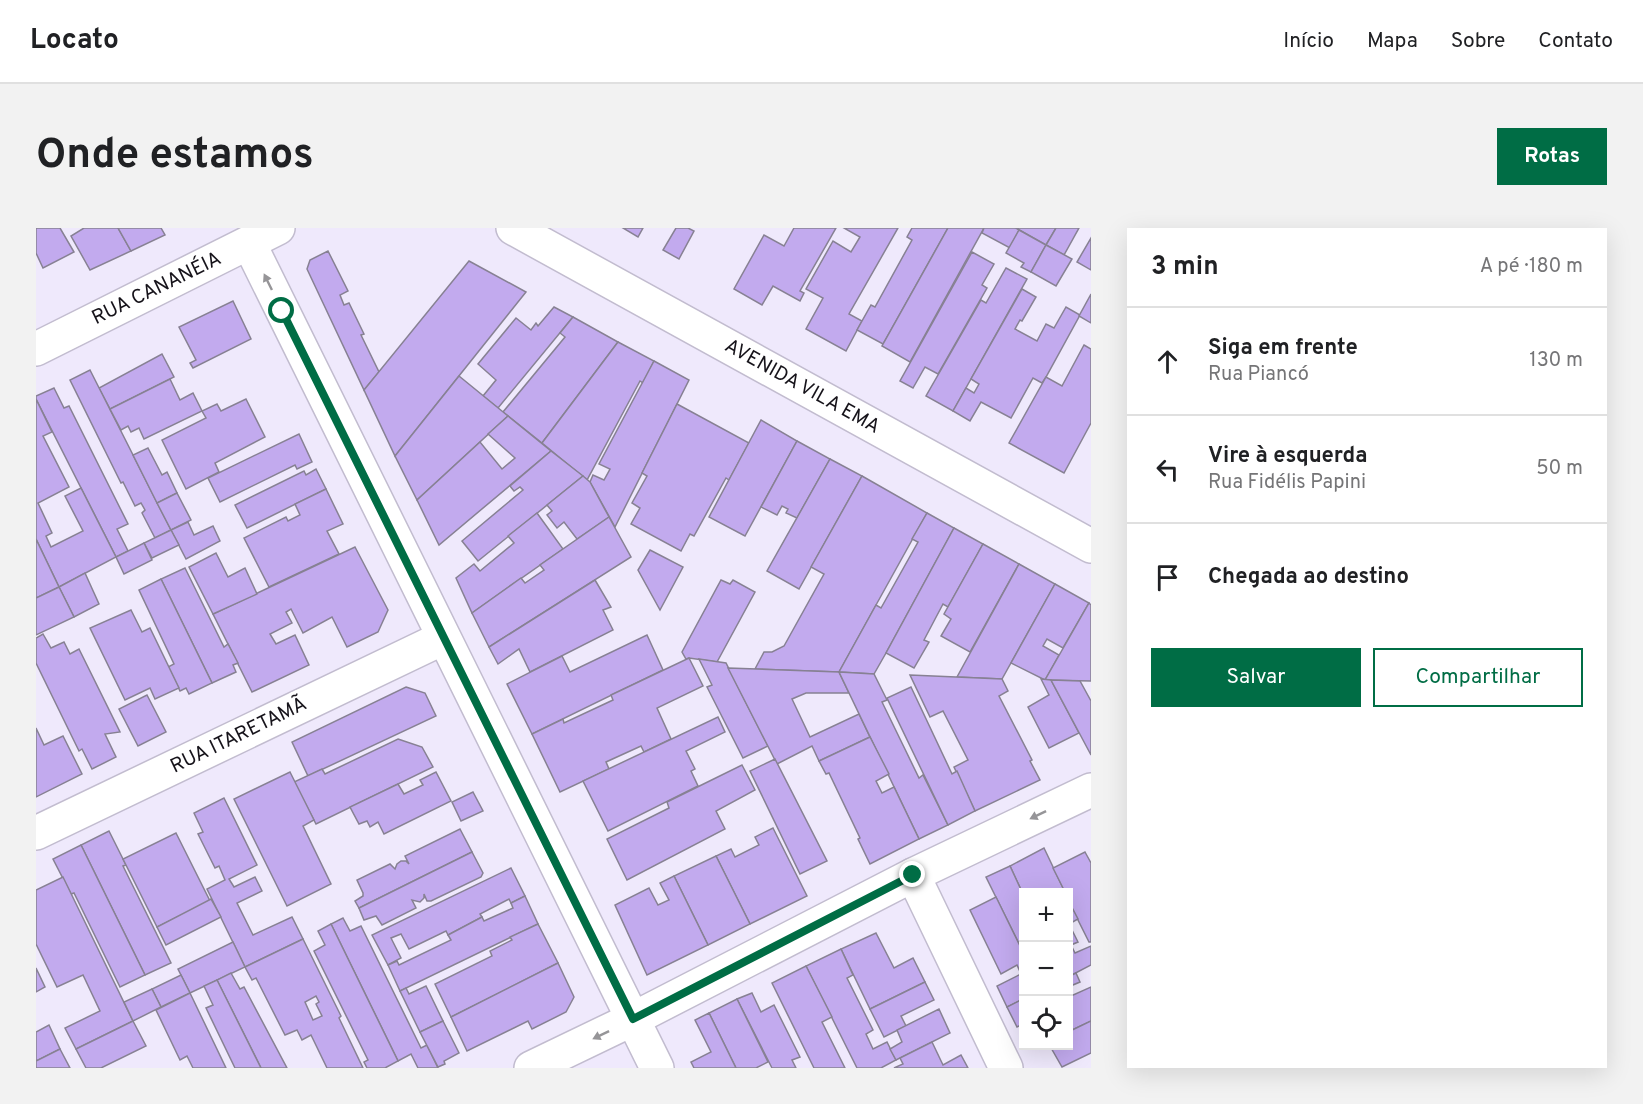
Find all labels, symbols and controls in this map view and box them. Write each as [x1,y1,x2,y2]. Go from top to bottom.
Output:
text: Locato [30,23,119,59]
text: Início [1283,28,1334,55]
text: Mapa [1367,28,1418,55]
text: Sobre [1451,28,1505,55]
text: Contato [1538,28,1613,55]
button: Rotas [1497,128,1607,185]
text: Onde estamos [36,130,314,183]
street label: RUA CANANÉIA [87,245,226,332]
text: 3 min [1151,251,1219,284]
text: A pé · 180 m [1480,254,1583,280]
one-way arrow [263,273,272,290]
route start [268,297,294,323]
street label: AVENIDA VILA EMA [720,333,884,441]
text: Siga em frente [1208,335,1358,362]
icon: ahead [1151,345,1184,378]
text: 130 m [1529,348,1583,374]
text: Rua Piancó [1208,362,1309,388]
text: Vire à esquerda [1208,443,1367,470]
icon: left [1151,453,1184,486]
text: 50 m [1536,456,1583,482]
text: Rua Fidélis Papini [1208,470,1366,496]
icon: arrive [1151,561,1184,594]
text: Chegada ao destino [1208,564,1409,591]
button: Salvar [1151,648,1361,707]
button: Compartilhar [1373,648,1583,707]
street label: RUA ITARETAMÃ [166,691,312,780]
one-way arrow [1030,811,1047,820]
route end [899,861,925,887]
map controls [1019,888,1073,1050]
button: + [1019,888,1073,942]
button: − [1019,942,1073,996]
button: locate [1019,996,1073,1050]
one-way arrow [593,1030,610,1039]

